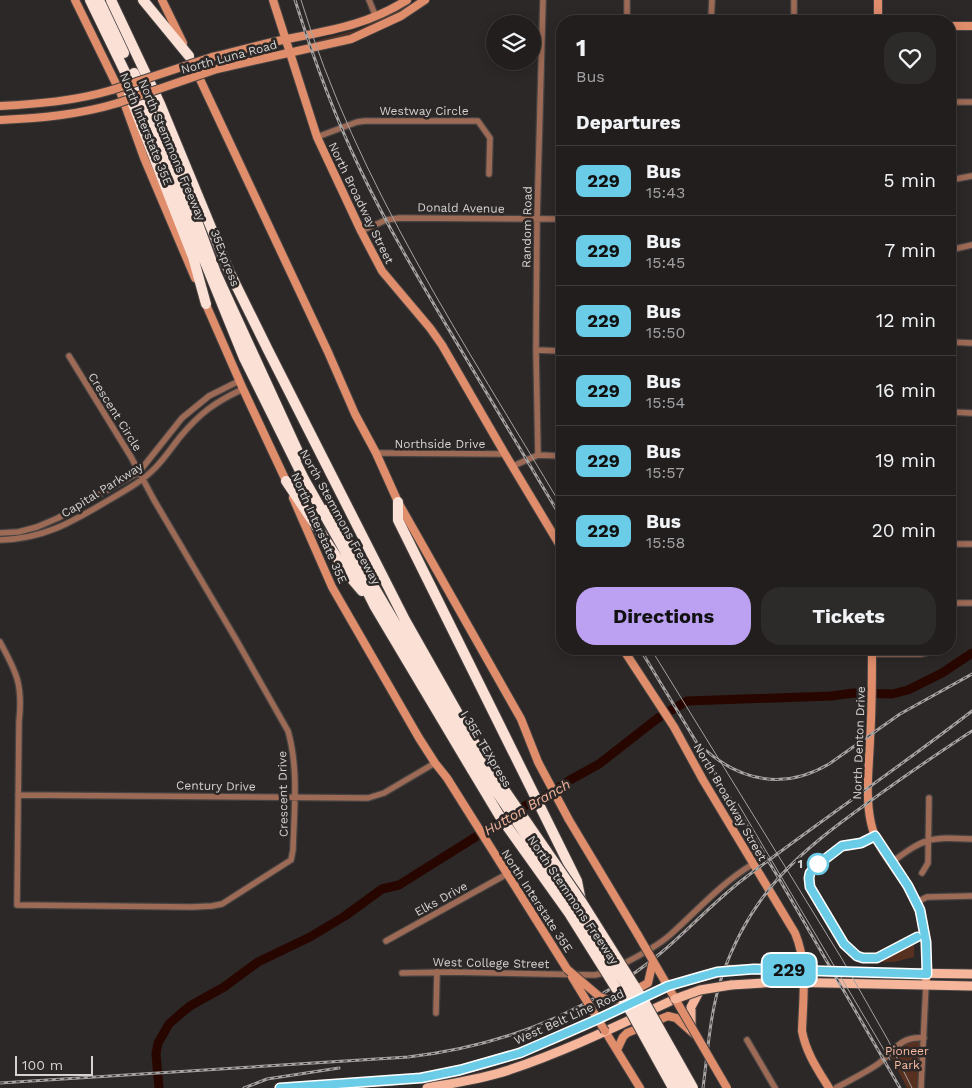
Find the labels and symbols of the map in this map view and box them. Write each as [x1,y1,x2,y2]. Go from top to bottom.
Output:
street label: North Luna Road [179,37,279,77]
street label: North Interstate 35E [117,71,175,188]
street label: North Stemmons Freeway [136,77,209,224]
street label: Westway Circle [379,104,469,118]
street label: North Broadway Street [325,140,397,266]
street label: Random Road [519,186,535,268]
street label: Donald Avenue [417,200,505,216]
street label: 35Express [208,228,242,288]
street label: Crescent Circle [85,370,145,454]
street label: Northside Drive [395,437,485,451]
street label: North Stemmons Freeway [297,447,383,588]
street label: Capital Parkway [59,459,146,521]
street label: North Interstate 35E [288,470,350,586]
street label: North Denton Drive [850,686,868,800]
street label: I 35E TEXpress [458,708,514,790]
street label: North Broadway Street [691,741,769,863]
street label: Crescent Drive [275,751,291,837]
water label: Hutton Branch [481,776,573,838]
street label: Century Drive [176,778,256,794]
street label: North Stemmons Freeway [525,833,622,968]
street label: North Interstate 35E [498,847,576,955]
marker: 1 [807,853,829,875]
place label: 1 [798,857,803,871]
street label: Elks Drive [412,879,470,919]
line badge: 229 [760,954,818,986]
street label: West College Street [433,955,549,971]
street label: West Belt Line Road [512,986,626,1048]
park label: Pioneer Park [885,1044,929,1072]
scale bar [15,1053,92,1076]

